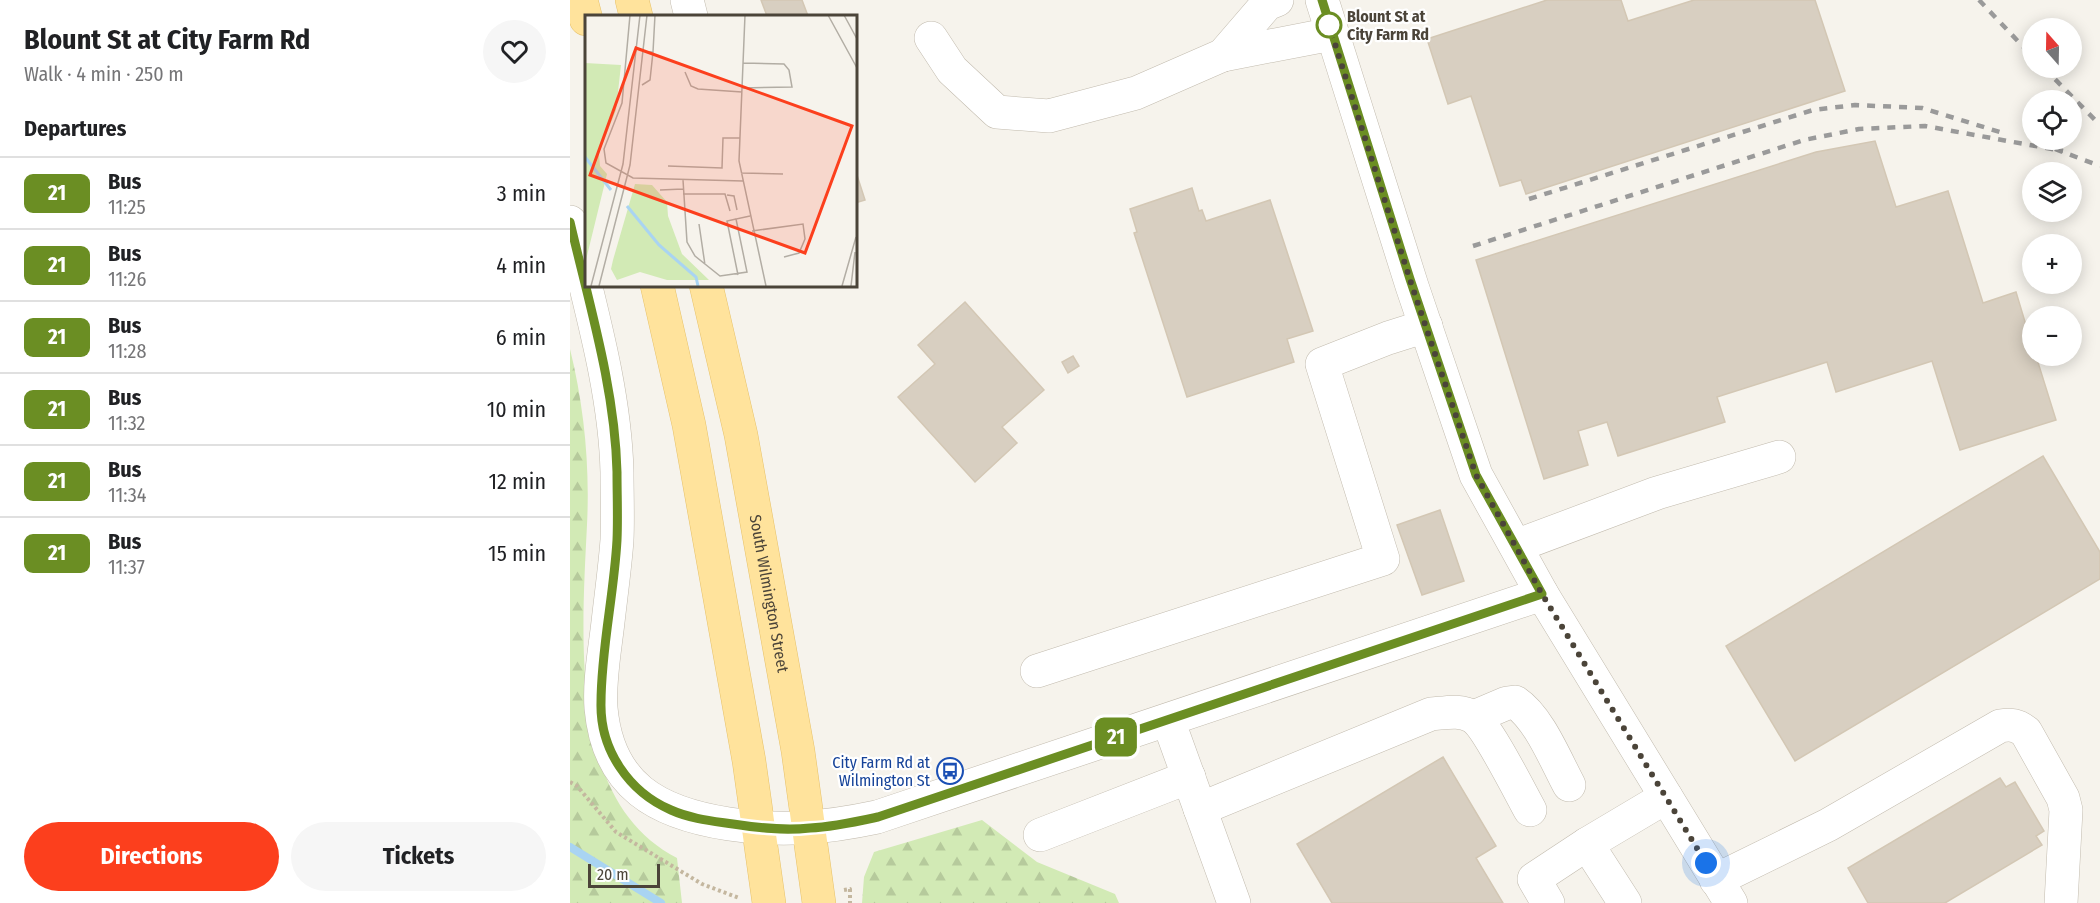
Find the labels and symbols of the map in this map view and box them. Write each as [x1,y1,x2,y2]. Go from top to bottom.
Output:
place label: Blount St at City Farm Rd [1347,7,1429,44]
marker: Blount St at City Farm Rd [1316,12,1342,38]
inset map [585,15,856,286]
north arrow [2022,18,2082,78]
street label: South Wilmington Street [746,513,793,674]
line badge: 21 [1089,718,1143,756]
place label: City Farm Rd at Wilmington St [832,753,931,790]
bus stop icon: City Farm Rd at Wilmington St [935,756,965,786]
your location [1691,848,1721,878]
scale bar [588,861,660,888]

